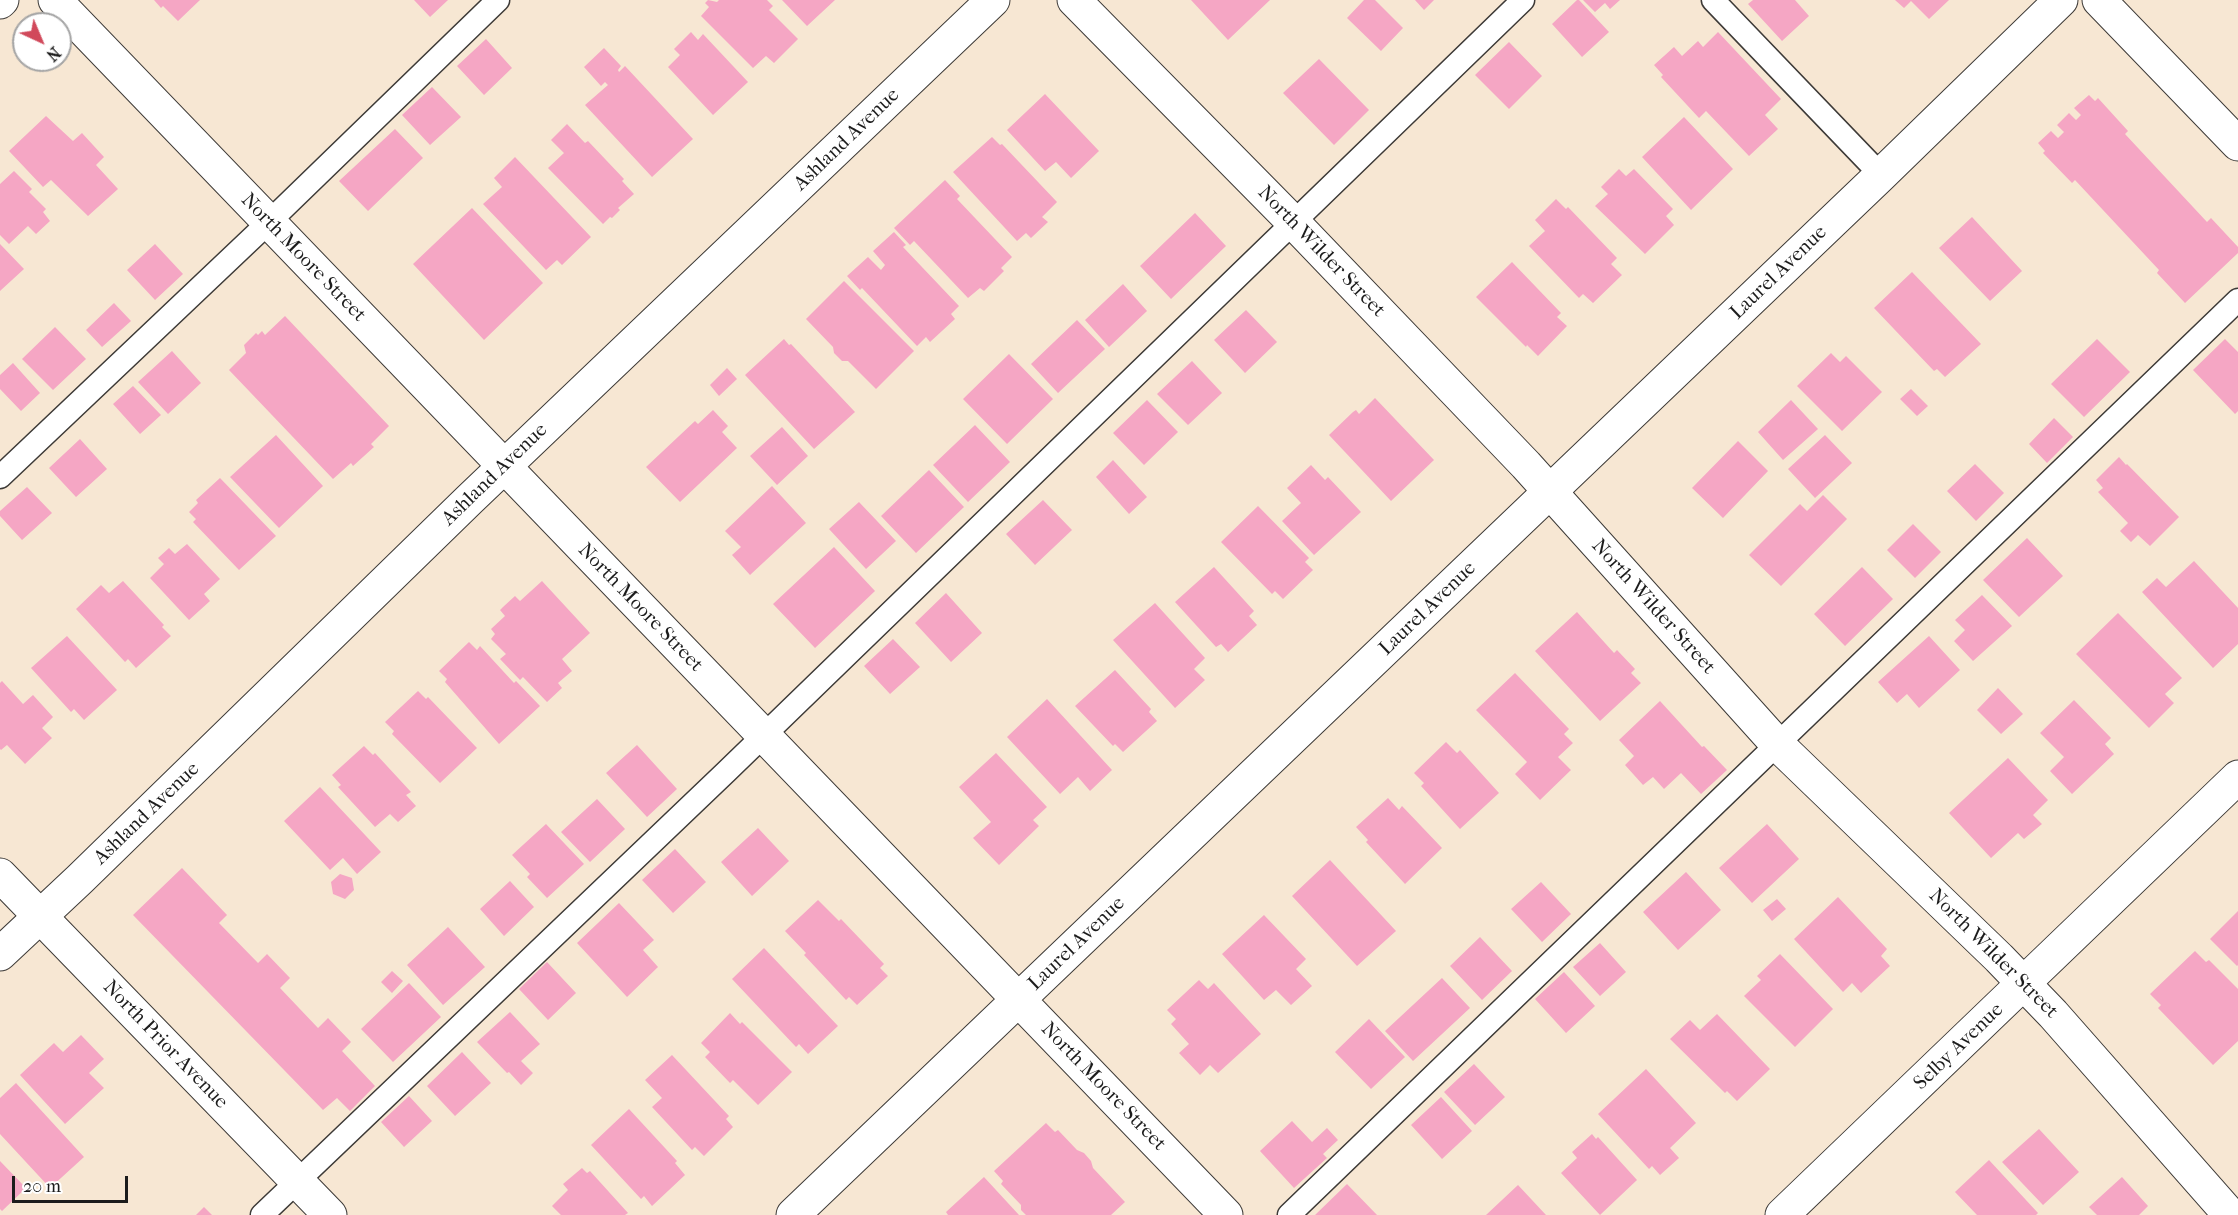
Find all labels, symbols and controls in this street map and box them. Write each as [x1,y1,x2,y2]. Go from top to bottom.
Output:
north arrow [12,12,72,72]
text: N [43,43,64,65]
street label: Ashland Avenue [789,84,905,196]
street label: North Wilder Street [1252,181,1390,323]
street label: North Moore Street [235,189,371,327]
street label: Laurel Avenue [1726,221,1832,325]
street label: Ashland Avenue [437,419,553,531]
street label: North Wilder Street [1586,535,1720,679]
street label: North Moore Street [572,539,708,677]
street label: Laurel Avenue [1375,557,1481,661]
street label: Ashland Avenue [89,758,205,870]
street label: North Wilder Street [1923,884,2063,1024]
street label: Laurel Avenue [1024,892,1130,996]
street label: North Prior Avenue [97,976,233,1114]
street label: Selby Avenue [1909,998,2009,1096]
street label: North Moore Street [1035,1018,1171,1156]
scale bar [15,1164,130,1202]
text: 20 m [23,1176,61,1197]

